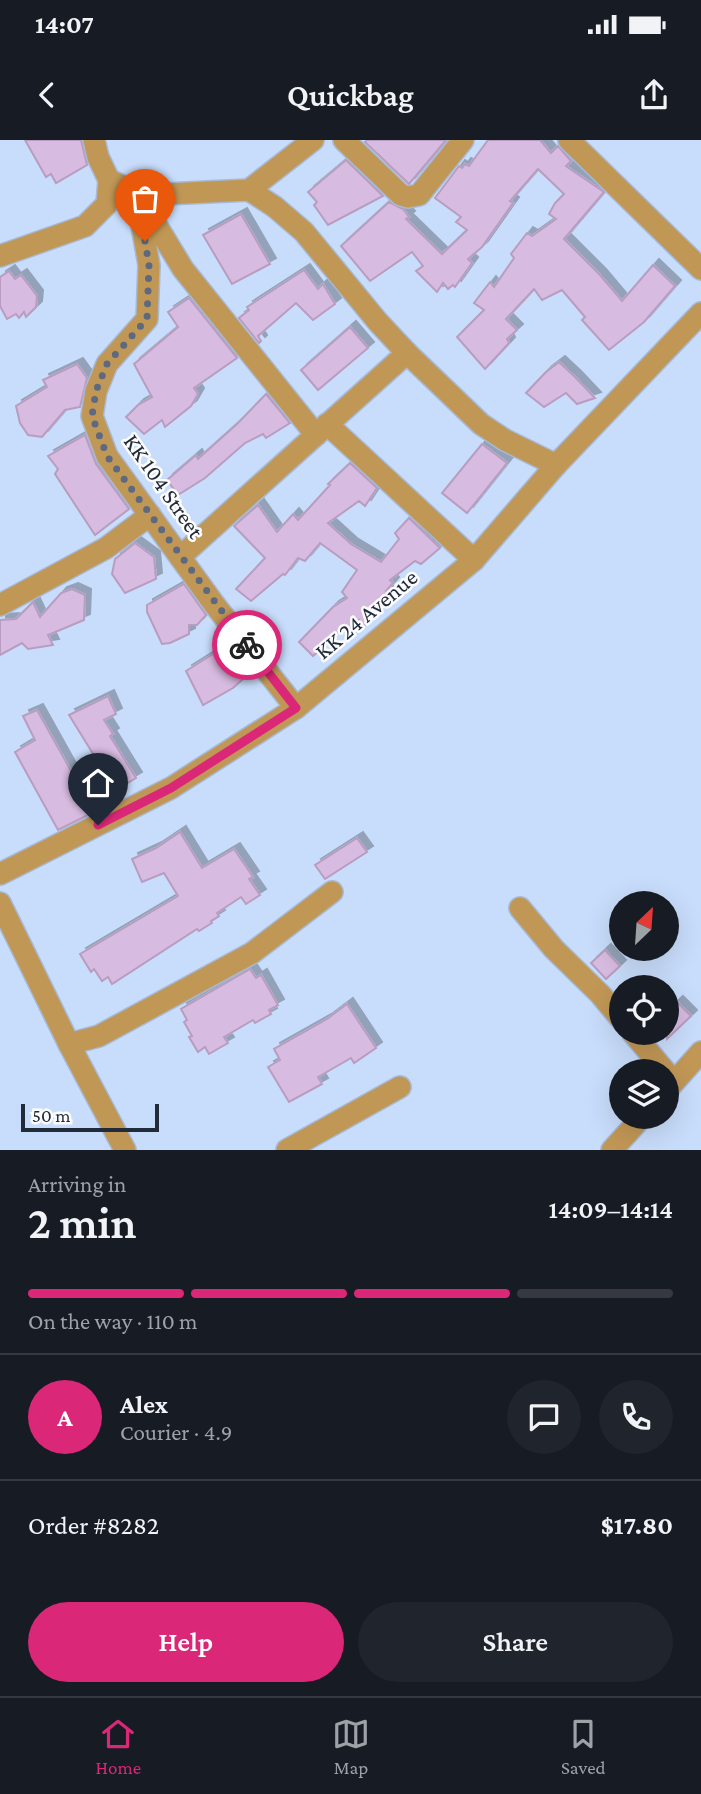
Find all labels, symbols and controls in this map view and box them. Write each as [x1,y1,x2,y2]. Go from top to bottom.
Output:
text: 14:07 [35,10,94,39]
icon: back [28,76,66,114]
icon: share [635,76,673,114]
text: Quickbag [287,77,414,113]
pin [115,169,175,241]
icon: bag [126,180,164,218]
street label: KK 104 Street [119,429,210,543]
street label: KK 24 Avenue [310,564,422,664]
courier [212,610,282,680]
icon: bike [228,626,266,664]
pin [68,753,128,825]
icon: home [79,764,117,802]
north arrow [609,891,679,961]
map controls [609,891,679,1129]
button: locate [609,975,679,1045]
button: layers [609,1059,679,1129]
scale bar [21,1101,159,1133]
text: 50 m [32,1105,71,1126]
text: Arriving in [28,1171,126,1197]
text: 14:09–14:14 [549,1195,673,1224]
text: 2 min [28,1197,136,1248]
text: On the way · 110 m [28,1308,198,1334]
button: chat [507,1380,581,1454]
button: phone [599,1380,673,1454]
text: Alex [120,1390,168,1419]
text: A [57,1403,73,1432]
text: Courier · 4.9 [120,1419,232,1445]
text: Order #8282 [28,1511,159,1540]
text: $17.80 [601,1511,673,1540]
button: Help [28,1602,344,1682]
button: Share [358,1602,673,1682]
tab: Home [95,1715,141,1778]
tab: Map [332,1715,370,1778]
tab: Saved [561,1715,606,1778]

